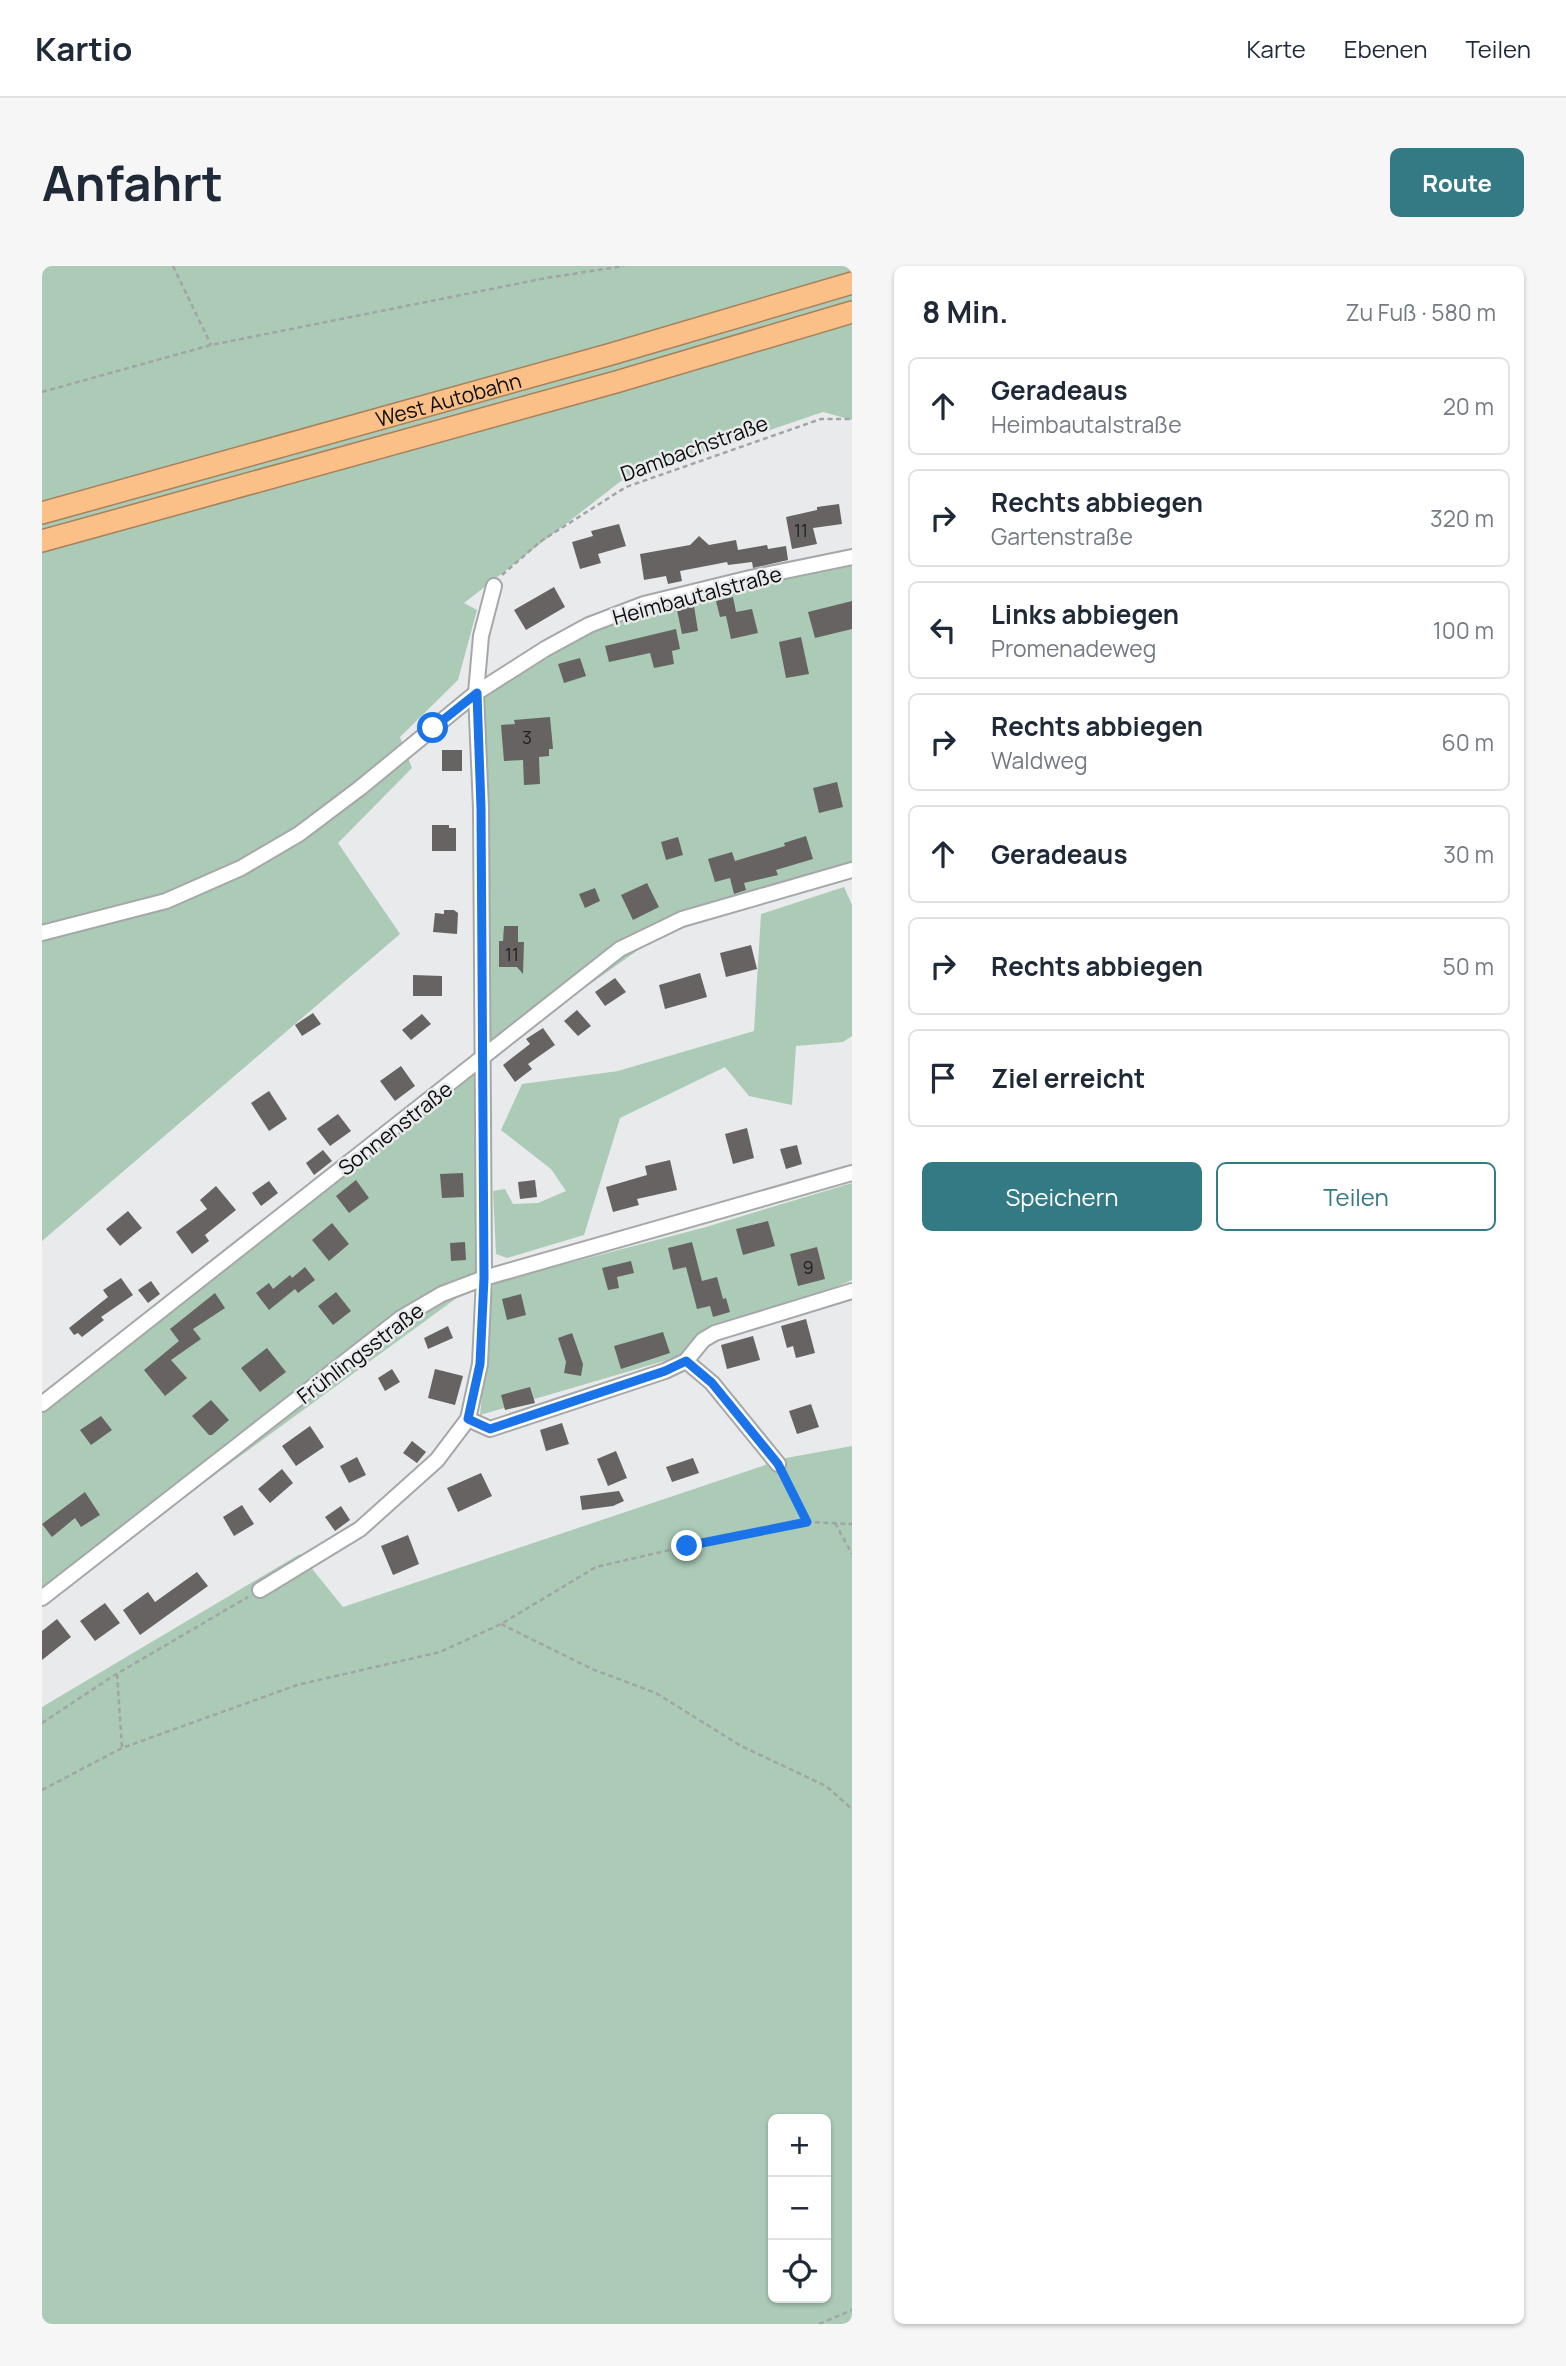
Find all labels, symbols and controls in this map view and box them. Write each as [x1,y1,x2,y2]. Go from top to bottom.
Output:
text: Kartio [35,26,132,71]
text: Karte [1246,32,1306,65]
text: Ebenen [1344,32,1427,65]
text: Teilen [1465,32,1531,65]
button: Route [1390,148,1524,217]
text: Anfahrt [42,149,223,216]
text: 8 Min. [922,291,1008,332]
text: Zu Fuß · 580 m [1345,296,1496,328]
street label: West Autobahn [373,366,524,433]
text: Geradeaus [991,372,1127,408]
icon: ahead [924,387,962,425]
text: 20 m [1443,390,1494,422]
street label: Dambachstraße [616,408,772,488]
text: Heimbautalstraße [991,408,1182,440]
text: Rechts abbiegen [991,484,1203,520]
icon: right [924,499,962,537]
text: 320 m [1430,502,1494,534]
house number: 11 [794,518,808,542]
text: Gartenstraße [991,520,1133,552]
street label: Heimbautalstraße [609,559,785,631]
text: Links abbiegen [991,596,1179,632]
icon: left [924,611,962,649]
text: 100 m [1433,614,1494,646]
text: Promenadeweg [991,632,1156,664]
text: Rechts abbiegen [991,708,1203,744]
route start [417,712,448,743]
icon: right [924,723,962,761]
house number: 3 [522,725,532,749]
text: 60 m [1442,726,1494,758]
text: Waldweg [991,744,1088,776]
icon: ahead [924,835,962,873]
text: Geradeaus [991,836,1127,872]
text: 30 m [1443,838,1494,870]
house number: 11 [505,942,519,966]
icon: right [924,947,962,985]
text: Rechts abbiegen [991,948,1203,984]
text: 50 m [1443,950,1494,982]
icon: arrive [924,1059,962,1097]
text: Ziel erreicht [991,1060,1145,1096]
street label: Sonnenstraße [332,1075,458,1181]
button: Speichern [922,1162,1202,1231]
button: Teilen [1216,1162,1496,1231]
house number: 9 [802,1255,814,1279]
street label: Frühlingsstraße [291,1296,429,1410]
route end [671,1530,702,1561]
map controls [768,2114,831,2303]
button: + [768,2114,831,2177]
button: − [768,2177,831,2240]
button: locate [768,2240,831,2303]

